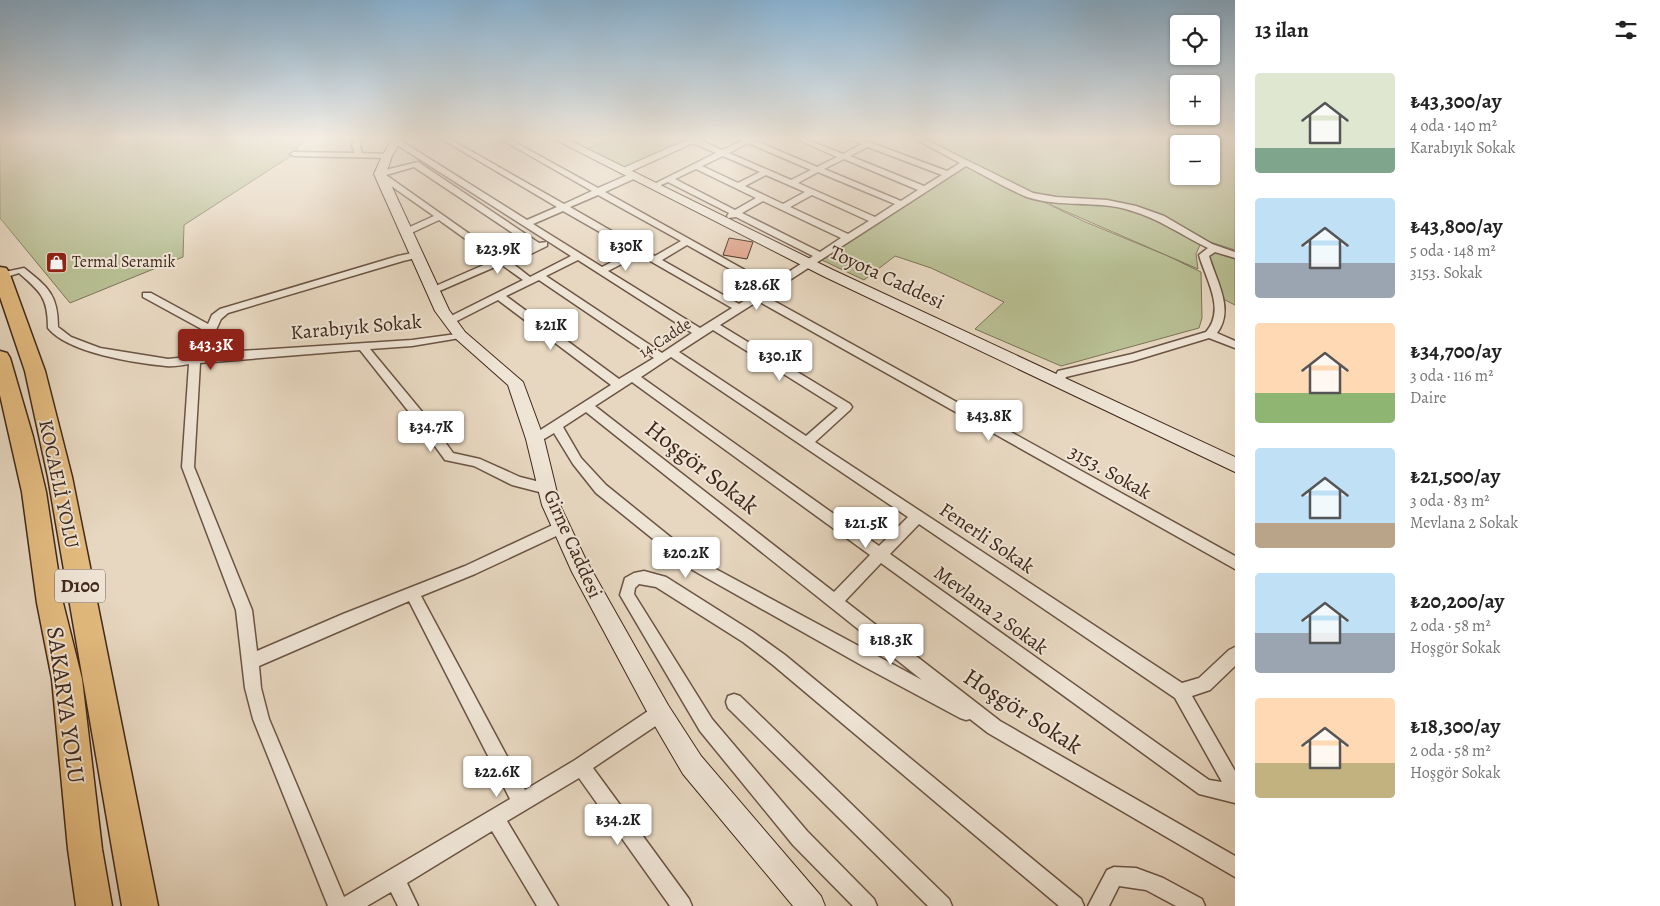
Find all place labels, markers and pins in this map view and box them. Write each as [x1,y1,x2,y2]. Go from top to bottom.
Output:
pin: ₺30K [596,230,656,272]
pin: ₺23.9K [457,232,539,275]
shop icon: Termal Seramik [44,250,68,274]
place label: Termal Seramik [72,251,175,273]
pin: ₺28.6K [716,268,798,311]
pin: ₺21K [521,308,581,351]
pin: ₺43.3K [170,328,252,371]
pin: ₺30.1K [739,340,821,382]
pin: ₺43.8K [948,400,1030,442]
pin: ₺34.7K [390,410,472,453]
pin: ₺21.5K [825,506,907,549]
pin: ₺20.2K [645,536,727,579]
pin: ₺18.3K [850,624,932,666]
pin: ₺22.6K [456,756,538,798]
pin: ₺34.2K [577,804,659,846]

